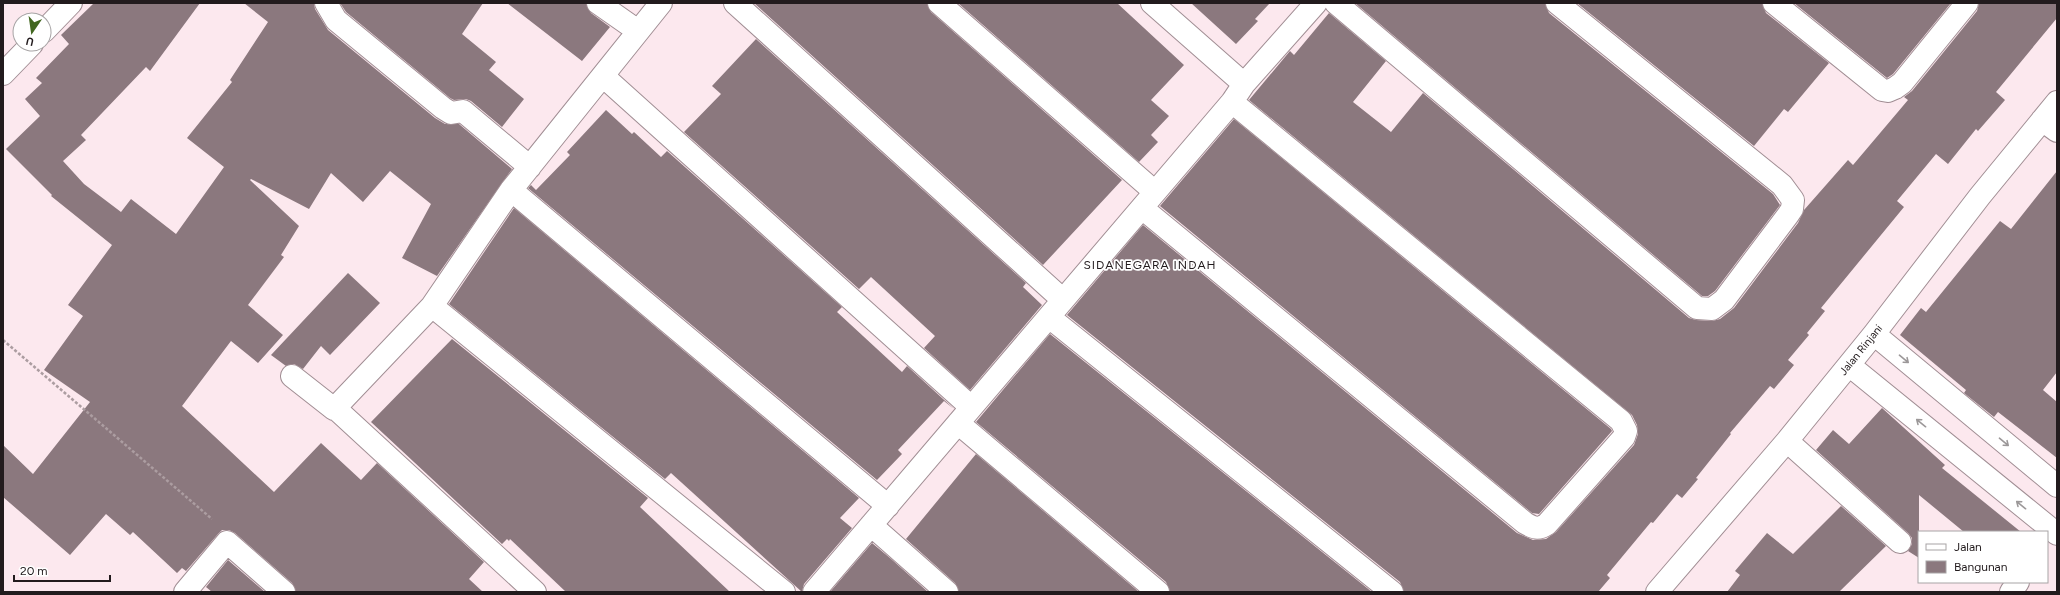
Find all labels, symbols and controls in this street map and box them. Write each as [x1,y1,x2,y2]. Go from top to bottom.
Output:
north arrow [12,12,52,52]
text: U [24,34,35,48]
district label: SIDANEGARA INDAH [1083,258,1217,272]
street label: Jalan Rinjani [1837,322,1885,378]
one-way arrow [1899,354,1910,363]
one-way arrow [1915,419,1926,428]
one-way arrow [1999,437,2009,446]
one-way arrow [2016,501,2027,510]
legend [1918,531,2048,583]
text: Jalan [1954,540,1982,554]
scale bar [14,557,110,583]
text: Bangunan [1954,560,2008,574]
text: 20 m [20,564,48,578]

